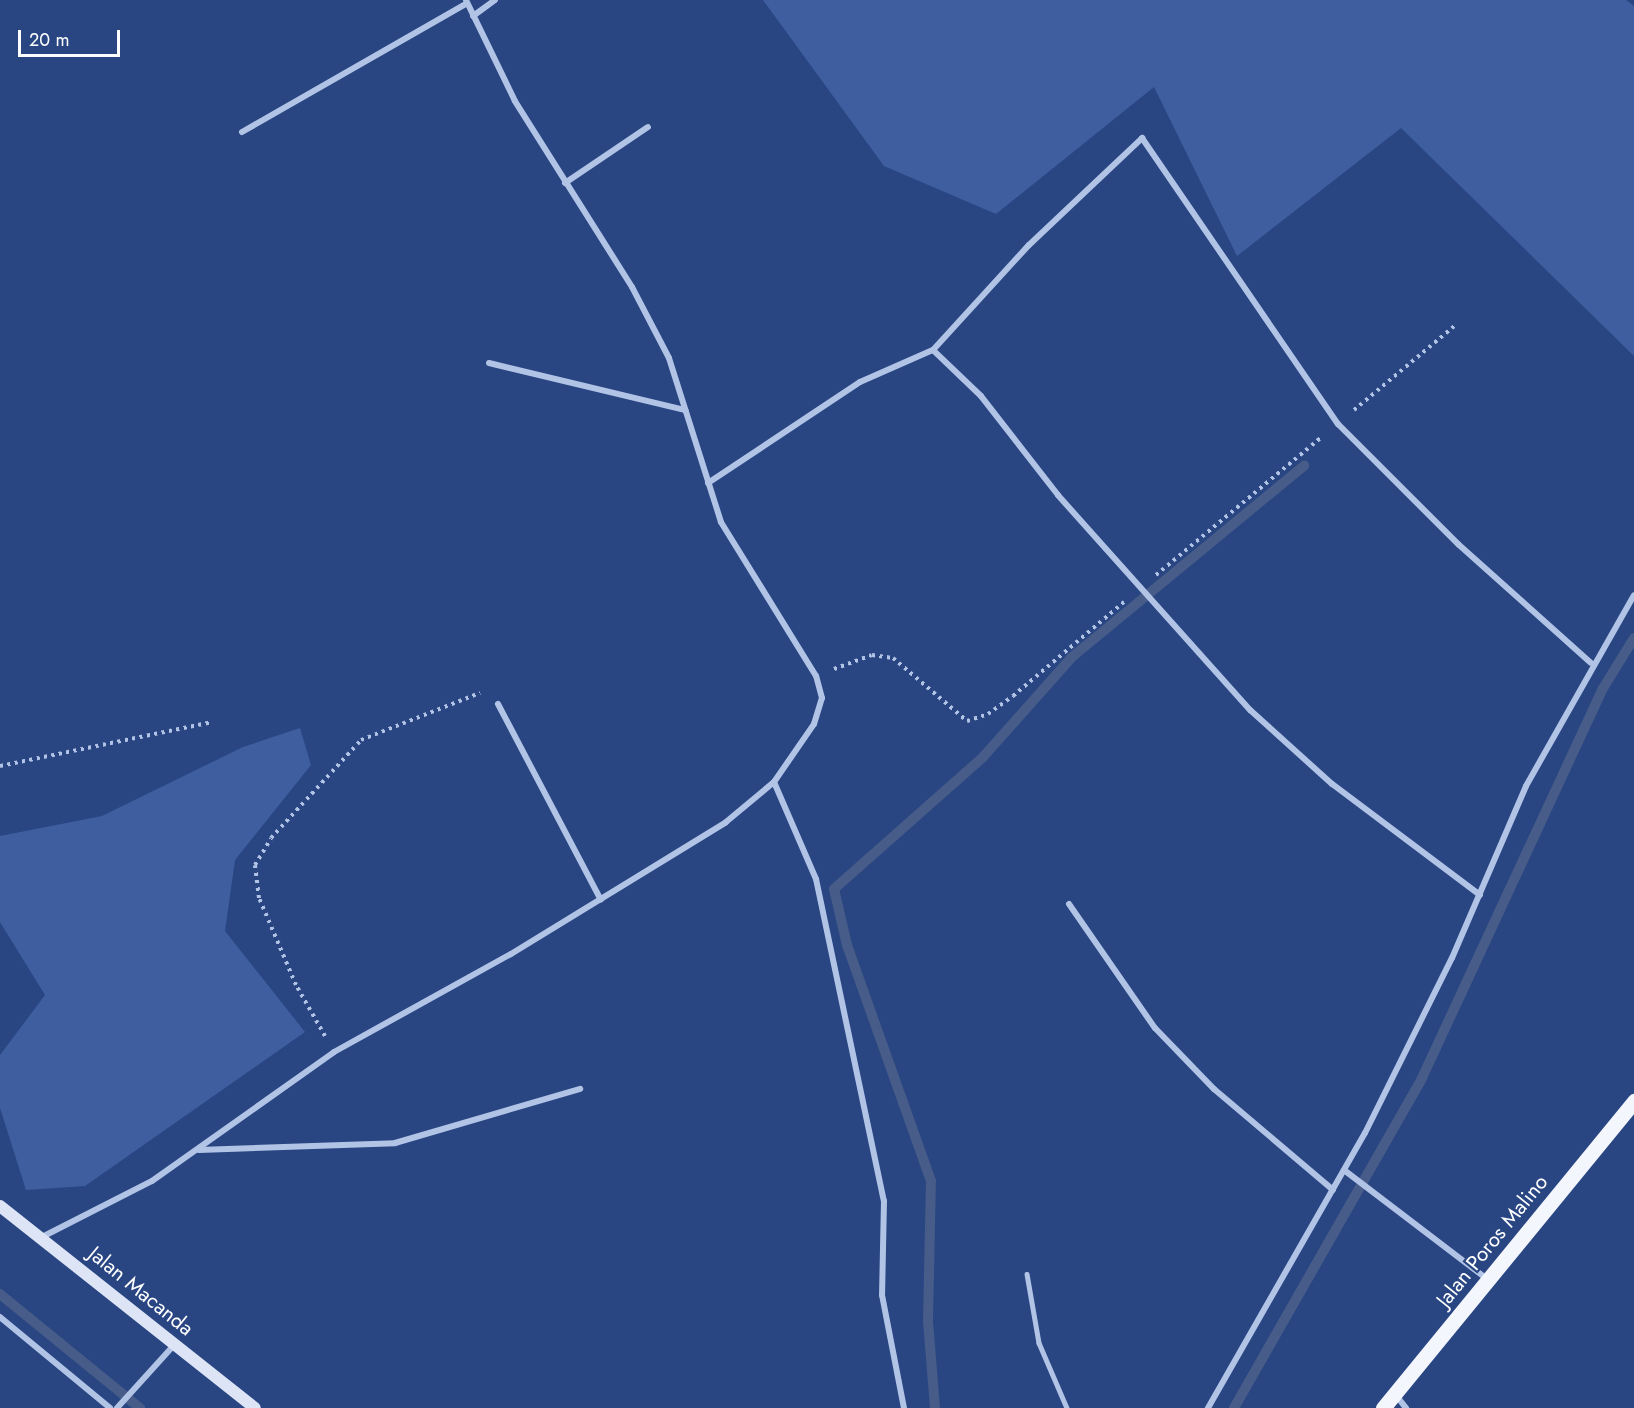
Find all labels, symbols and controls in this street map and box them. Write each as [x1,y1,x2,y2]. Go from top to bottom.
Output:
scale bar [21,18,123,56]
text: 20 m [29,27,69,53]
street label: Jalan Poros Malino [1431,1170,1553,1312]
street label: Jalan Macanda [83,1241,199,1341]

